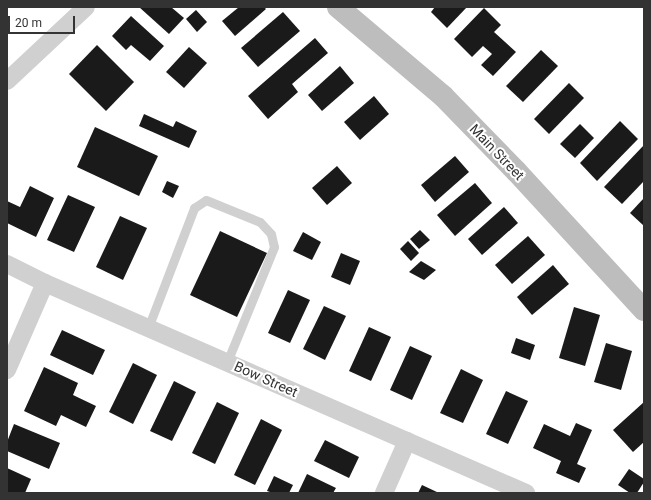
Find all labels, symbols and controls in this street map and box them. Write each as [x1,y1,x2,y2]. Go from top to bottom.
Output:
scale bar [10,8,77,34]
text: 20 m [15,16,42,30]
street label: Main Street [466,120,528,184]
street label: Bow Street [232,358,300,400]

